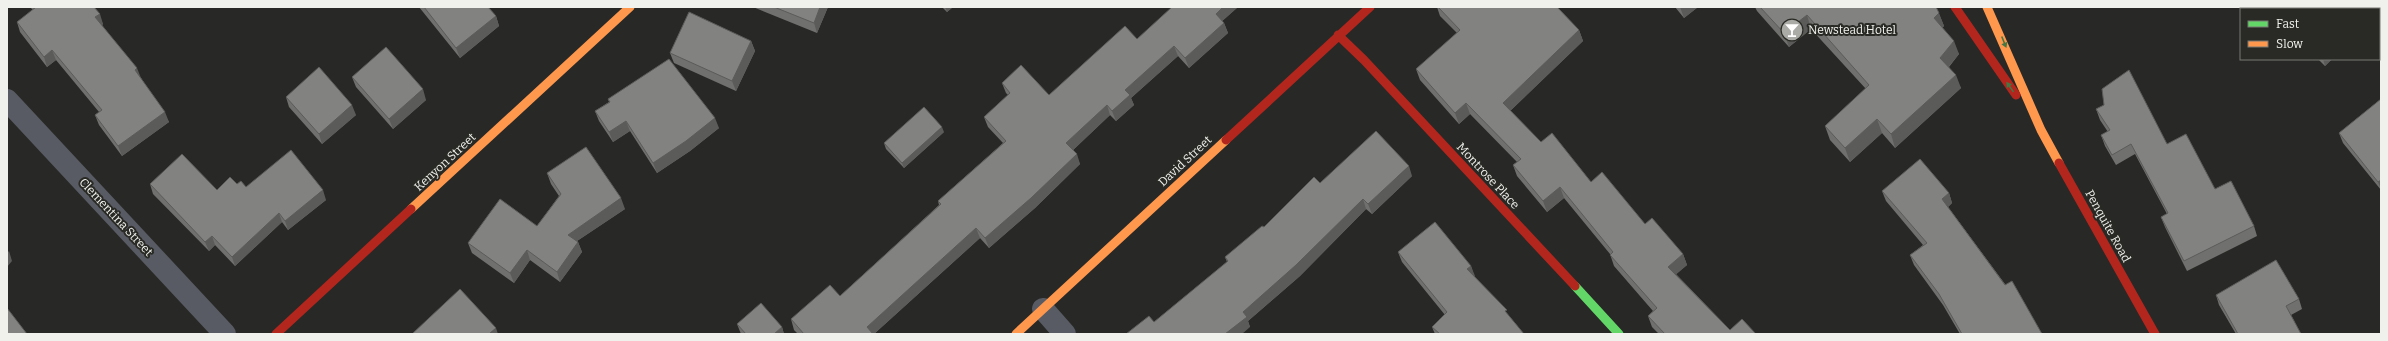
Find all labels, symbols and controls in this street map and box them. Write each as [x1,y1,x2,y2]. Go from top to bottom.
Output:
legend [2240,8,2380,60]
bar icon: Newstead Hotel [1779,17,1805,43]
text: Fast [2276,17,2300,31]
place label: Newstead Hotel [1808,23,1897,37]
one-way arrow [2001,37,2007,49]
text: Slow [2276,37,2303,51]
one-way arrow [2006,81,2014,92]
street label: Kenyon Street [411,130,479,194]
street label: David Street [1155,132,1215,189]
street label: Montrose Place [1454,140,1522,212]
street label: Clementina Street [76,175,156,259]
street label: Penquite Road [2082,187,2134,265]

